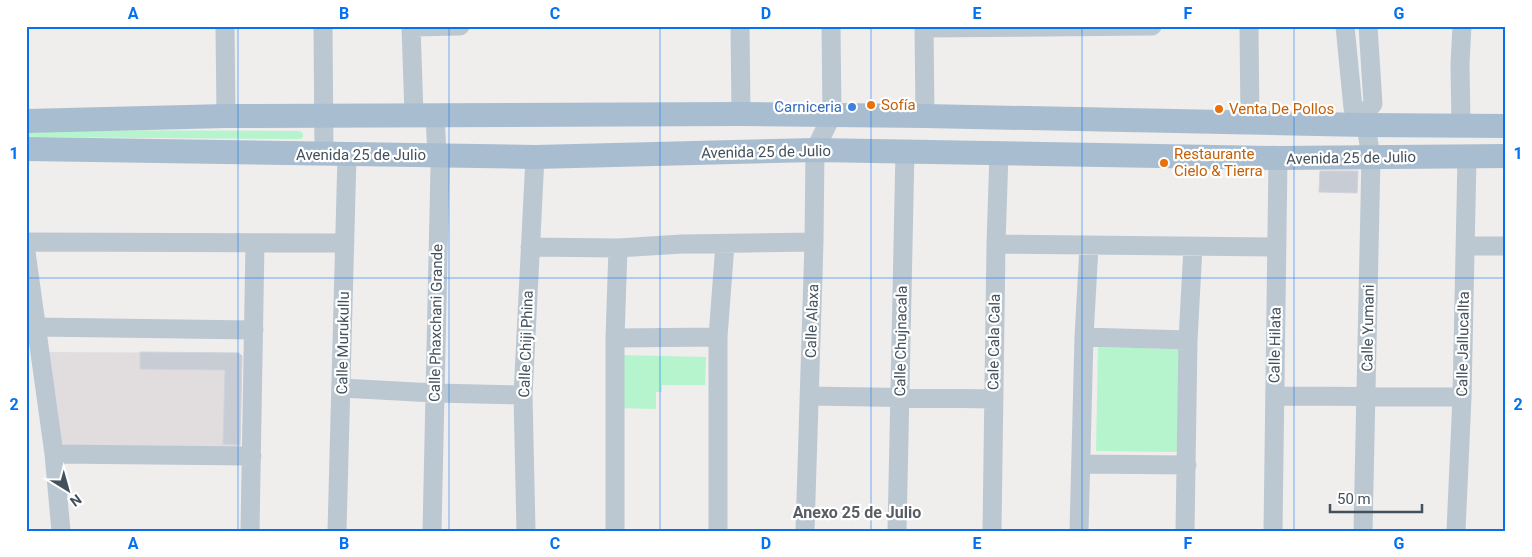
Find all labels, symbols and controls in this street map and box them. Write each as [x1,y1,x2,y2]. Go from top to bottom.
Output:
text: A [128,4,139,23]
text: B [339,4,349,23]
text: C [550,4,560,23]
text: D [761,4,771,23]
text: E [973,4,982,23]
text: F [1184,4,1193,23]
text: G [1394,4,1405,23]
place label: Sofía [881,96,916,114]
place label: Carniceria [774,98,842,116]
marker: Sofía [865,99,877,111]
place label: Venta De Pollos [1229,100,1334,118]
marker: Carniceria [846,101,858,113]
marker: Venta De Pollos [1213,103,1225,115]
street label: Avenida 25 de Julio [701,142,831,162]
text: 1 [9,144,19,163]
text: 1 [1513,144,1523,163]
place label: Restaurante Cielo & Tierra [1174,145,1263,180]
street label: Avenida 25 de Julio [296,146,426,164]
street label: Avenida 25 de Julio [1286,148,1416,168]
marker: Restaurante Cielo & Tierra [1158,157,1170,169]
street label: Calle Phaxchani Grande [426,244,446,402]
street label: Calle Alaxa [802,284,822,358]
street label: Calle Yumani [1358,284,1378,372]
street label: Calle Chujnacala [891,285,911,397]
street label: Calle Chiji Phina [515,290,537,398]
street label: Calle Murukullu [333,291,353,395]
street label: Calle Jallucallta [1453,291,1473,397]
street label: Cale Cala Cala [984,294,1004,390]
street label: Calle Hilata [1265,307,1285,383]
text: 2 [9,395,19,414]
text: 2 [1513,395,1523,414]
north arrow [42,464,92,514]
scale bar [1330,482,1422,514]
text: 50 m [1337,490,1371,508]
text: N [67,491,85,510]
district label: Anexo 25 de Julio [793,503,921,522]
text: A [128,534,139,553]
text: B [339,534,349,553]
text: C [550,534,560,553]
text: D [761,534,771,553]
text: E [973,534,982,553]
text: F [1184,534,1193,553]
text: G [1394,534,1405,553]

